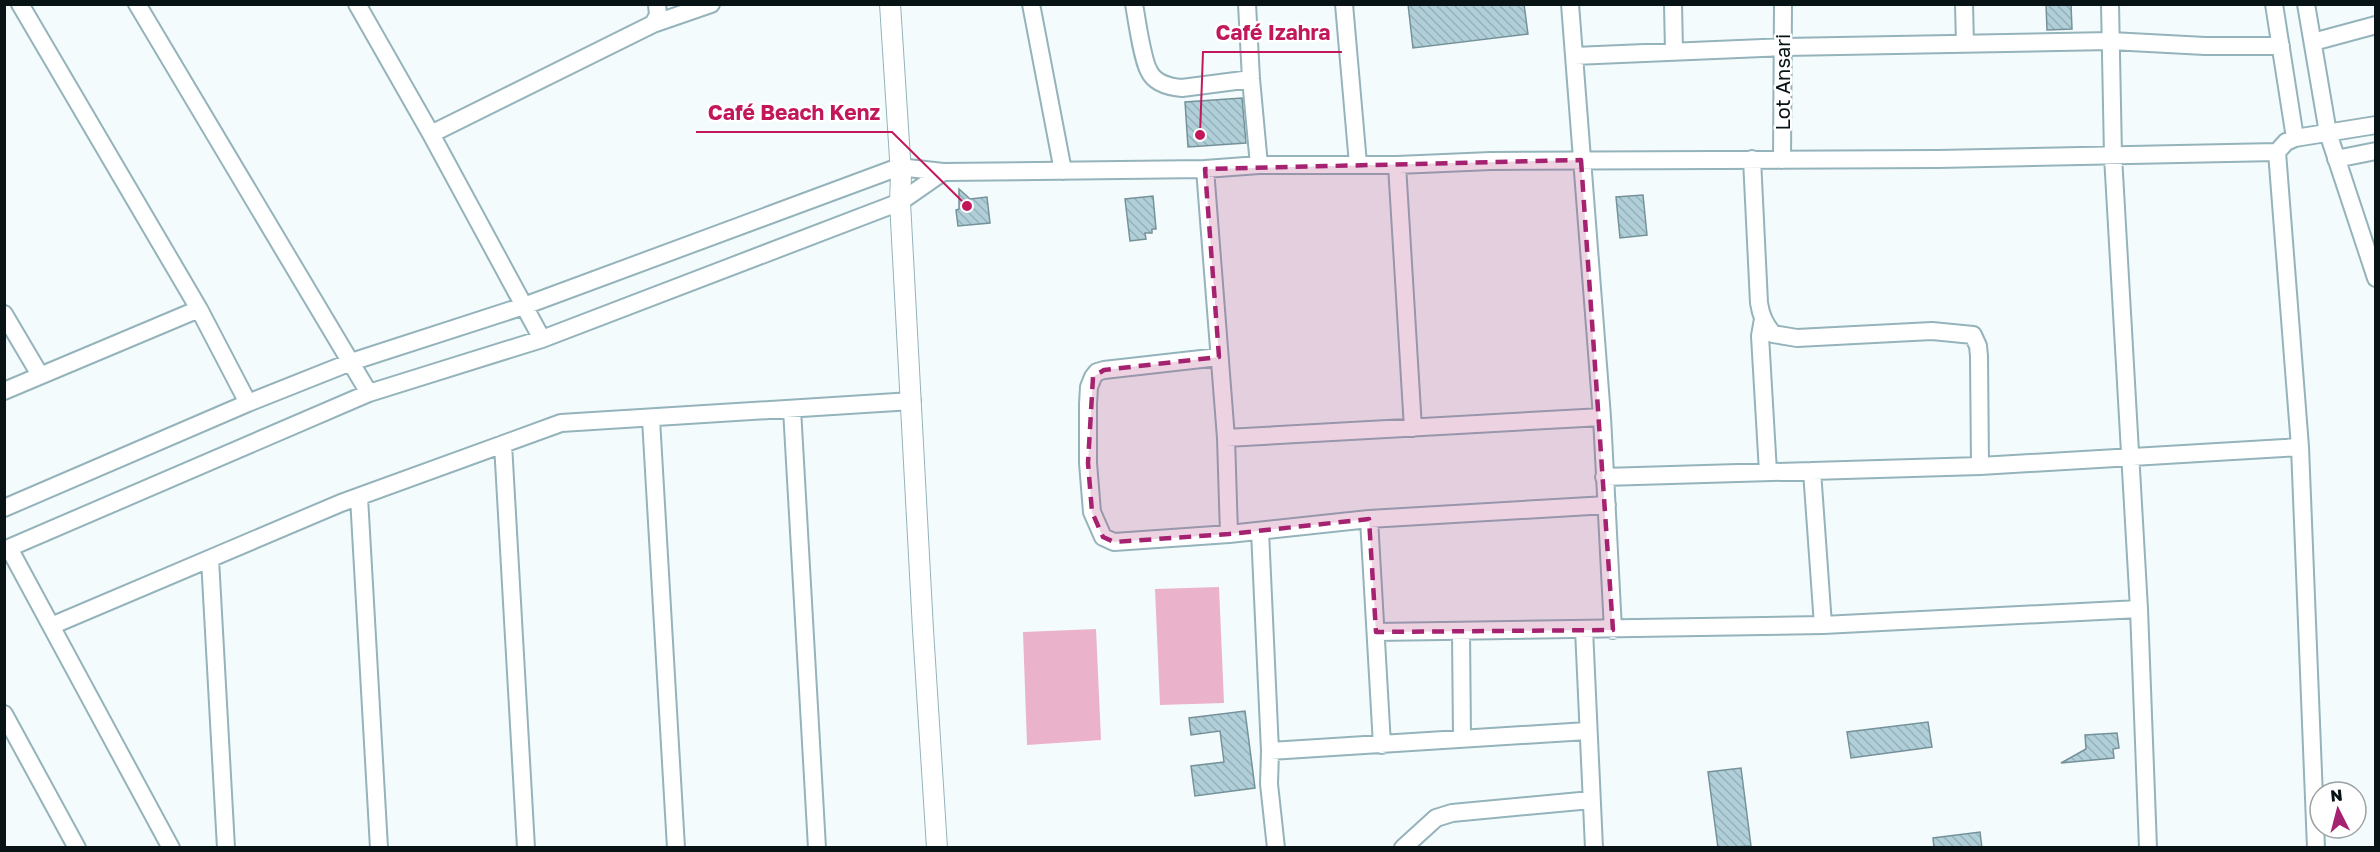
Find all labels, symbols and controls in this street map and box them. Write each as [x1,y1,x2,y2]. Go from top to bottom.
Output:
callout: Café Izahra [1203,13,1342,52]
text: Café Izahra [1215,19,1331,45]
street label: Lot Ansari [1770,34,1794,130]
callout: Café Beach Kenz [696,93,892,132]
text: Café Beach Kenz [708,99,880,125]
north arrow [2308,780,2368,840]
text: N [2329,785,2344,806]

